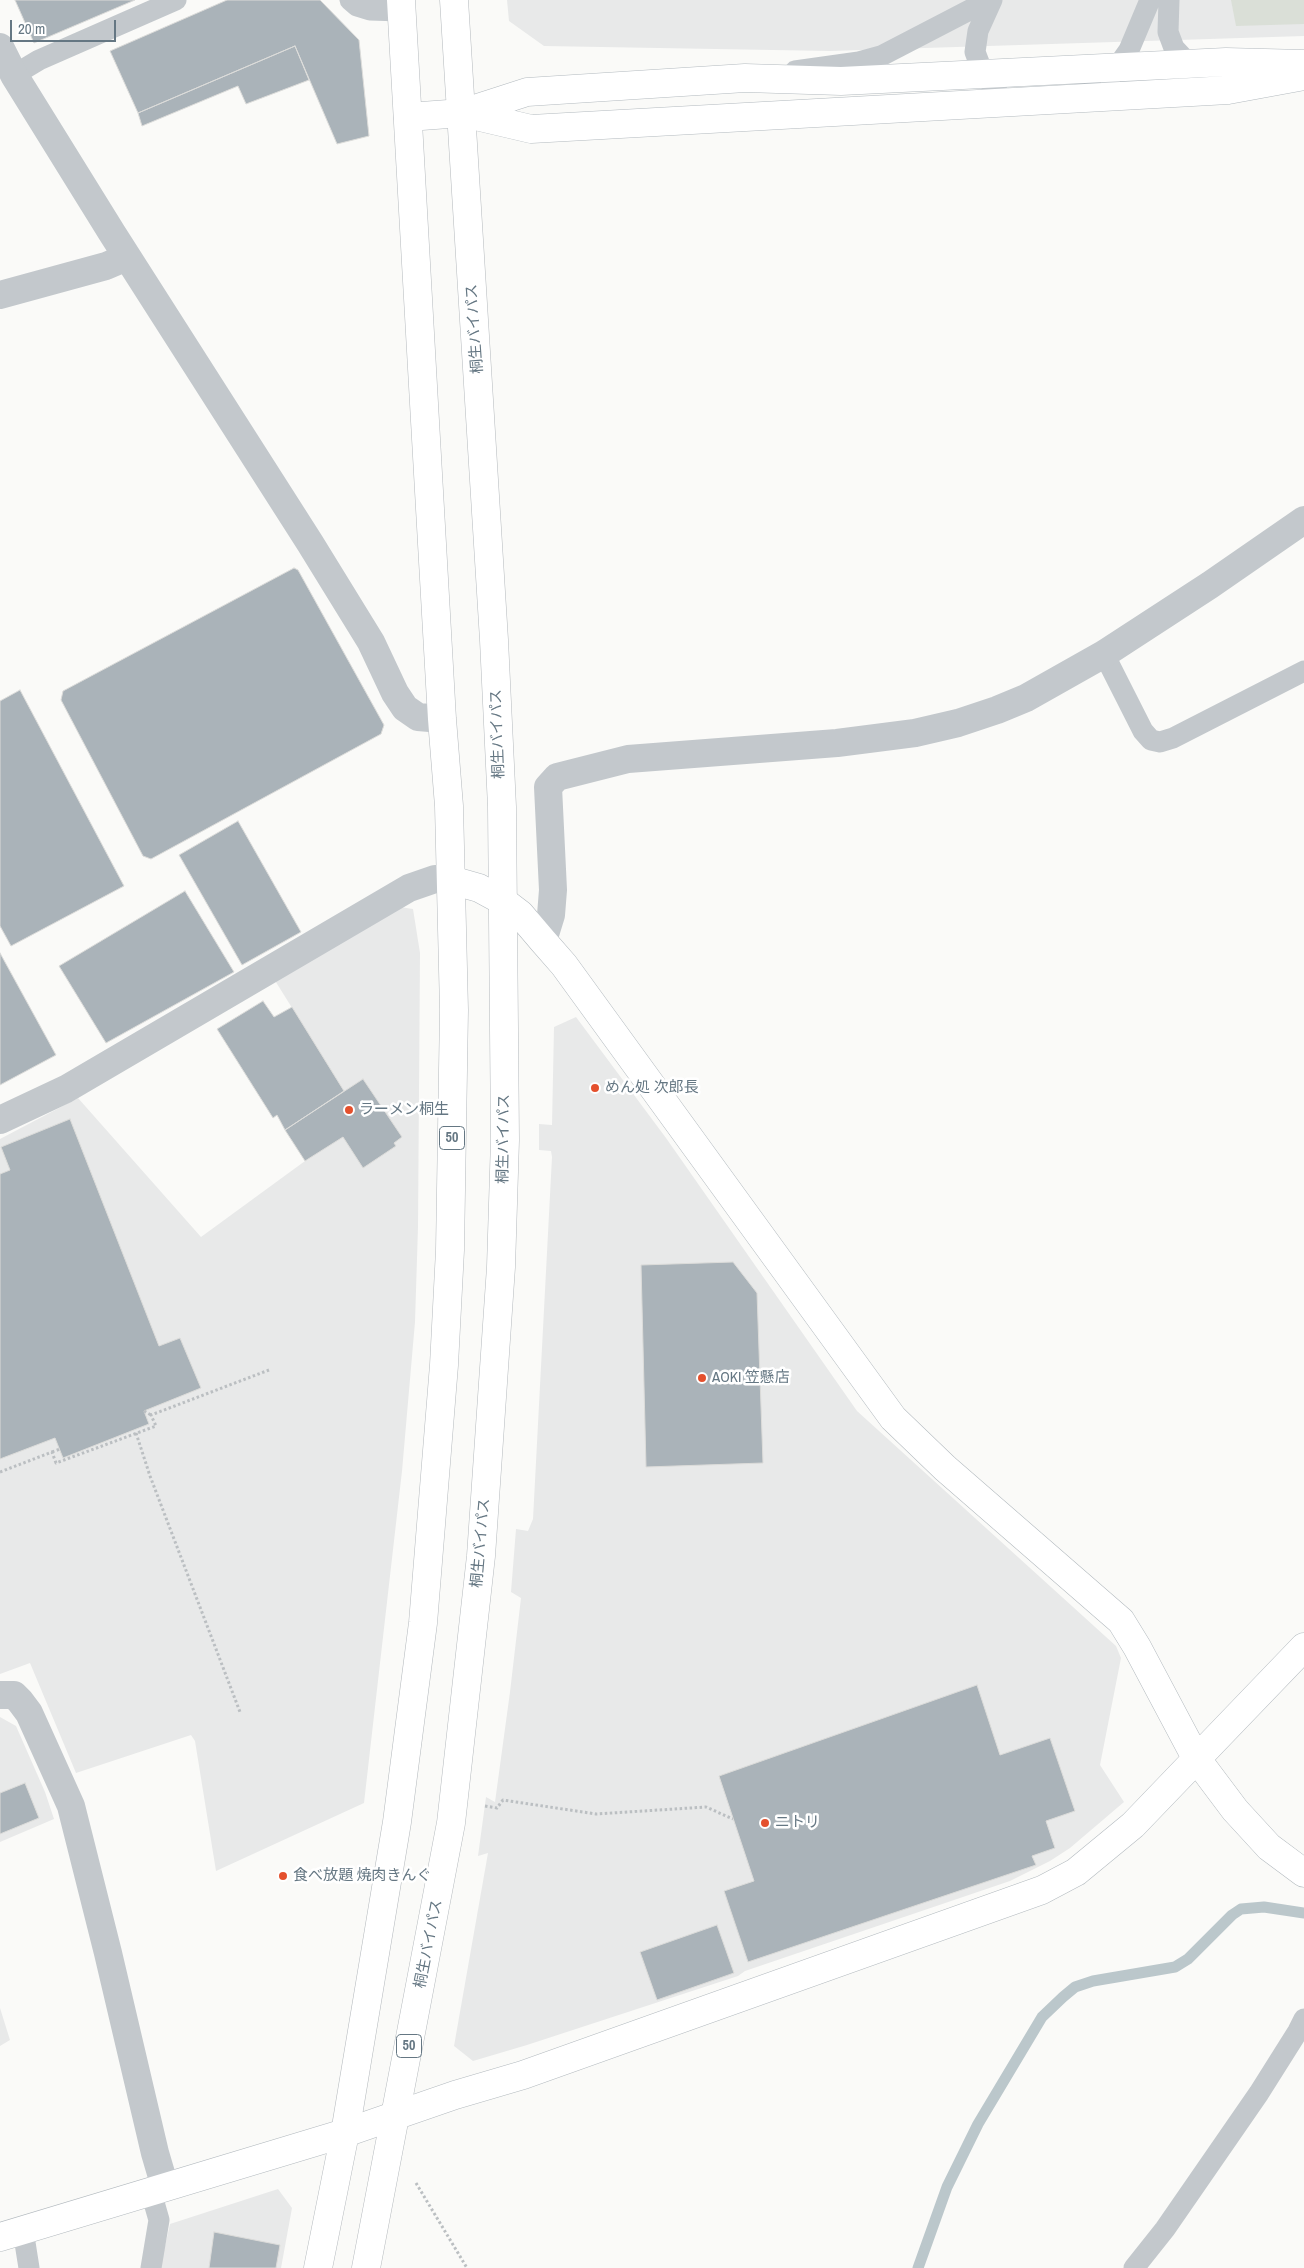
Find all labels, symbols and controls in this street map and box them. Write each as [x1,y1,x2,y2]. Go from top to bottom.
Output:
scale bar [12,10,119,42]
text: 20 m [18,18,45,39]
street label: 桐生バイパス [463,283,487,375]
street label: 桐生バイパス [487,689,509,779]
place label: めん処 次郎長 [605,1079,698,1097]
marker: めん処 次郎長 [589,1082,601,1094]
street label: 桐生バイパス [494,1094,514,1184]
place label: ラーメン桐生 [359,1101,449,1119]
marker: ラーメン桐生 [343,1104,355,1116]
road number: 50 [440,1126,464,1150]
place label: AOKI 笠懸店 [712,1369,790,1387]
marker: AOKI 笠懸店 [696,1372,708,1384]
street label: 桐生バイパス [468,1497,494,1589]
place label: ニトリ [775,1814,820,1832]
marker: ニトリ [759,1817,771,1829]
place label: 食べ放題 焼肉きんぐ [293,1867,431,1885]
marker: 食べ放題 焼肉きんぐ [277,1870,289,1882]
street label: 桐生バイパス [412,1898,446,1990]
road number: 50 [396,2034,422,2058]

